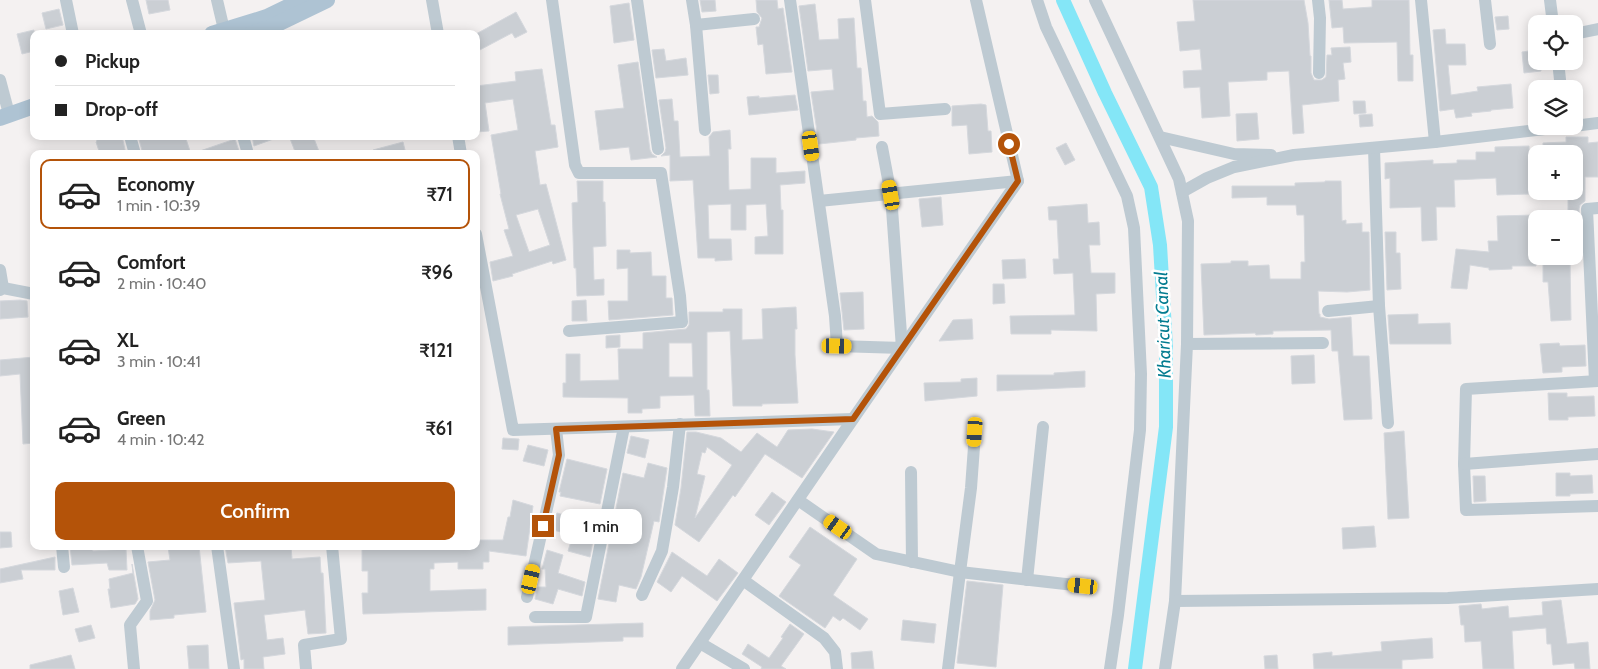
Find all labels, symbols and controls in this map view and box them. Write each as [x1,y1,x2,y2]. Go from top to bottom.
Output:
map controls [1528,15,1583,265]
button: locate [1528,15,1583,70]
text: Pickup [85,50,140,73]
button: layers [1528,80,1583,135]
text: Drop-off [85,98,158,121]
car [801,130,820,162]
route start [998,133,1020,155]
button: + [1528,145,1583,200]
icon: car [57,172,102,217]
text: Economy [117,173,195,196]
car [881,179,900,211]
text: ₹71 [426,183,453,206]
text: 1 min · 10:39 [117,196,201,215]
button: − [1528,210,1583,265]
icon: car [57,250,102,295]
text: Comfort [117,251,186,274]
text: ₹96 [421,261,453,284]
water label: Kharicut Canal [1150,271,1176,379]
text: 2 min · 10:40 [117,274,207,293]
icon: car [57,328,102,373]
text: XL [117,329,138,352]
car [821,338,852,354]
text: ₹121 [419,339,453,362]
text: 3 min · 10:41 [117,352,201,371]
icon: car [57,406,102,451]
text: Green [117,407,166,430]
text: ₹61 [425,417,453,440]
car [966,417,983,447]
text: 4 min · 10:42 [117,430,205,449]
button: Confirm [55,482,455,540]
callout: 1 min [560,508,643,544]
car [821,512,854,542]
route end [532,515,554,537]
text: 1 min [583,517,619,536]
car [520,563,541,595]
car [1067,577,1098,595]

